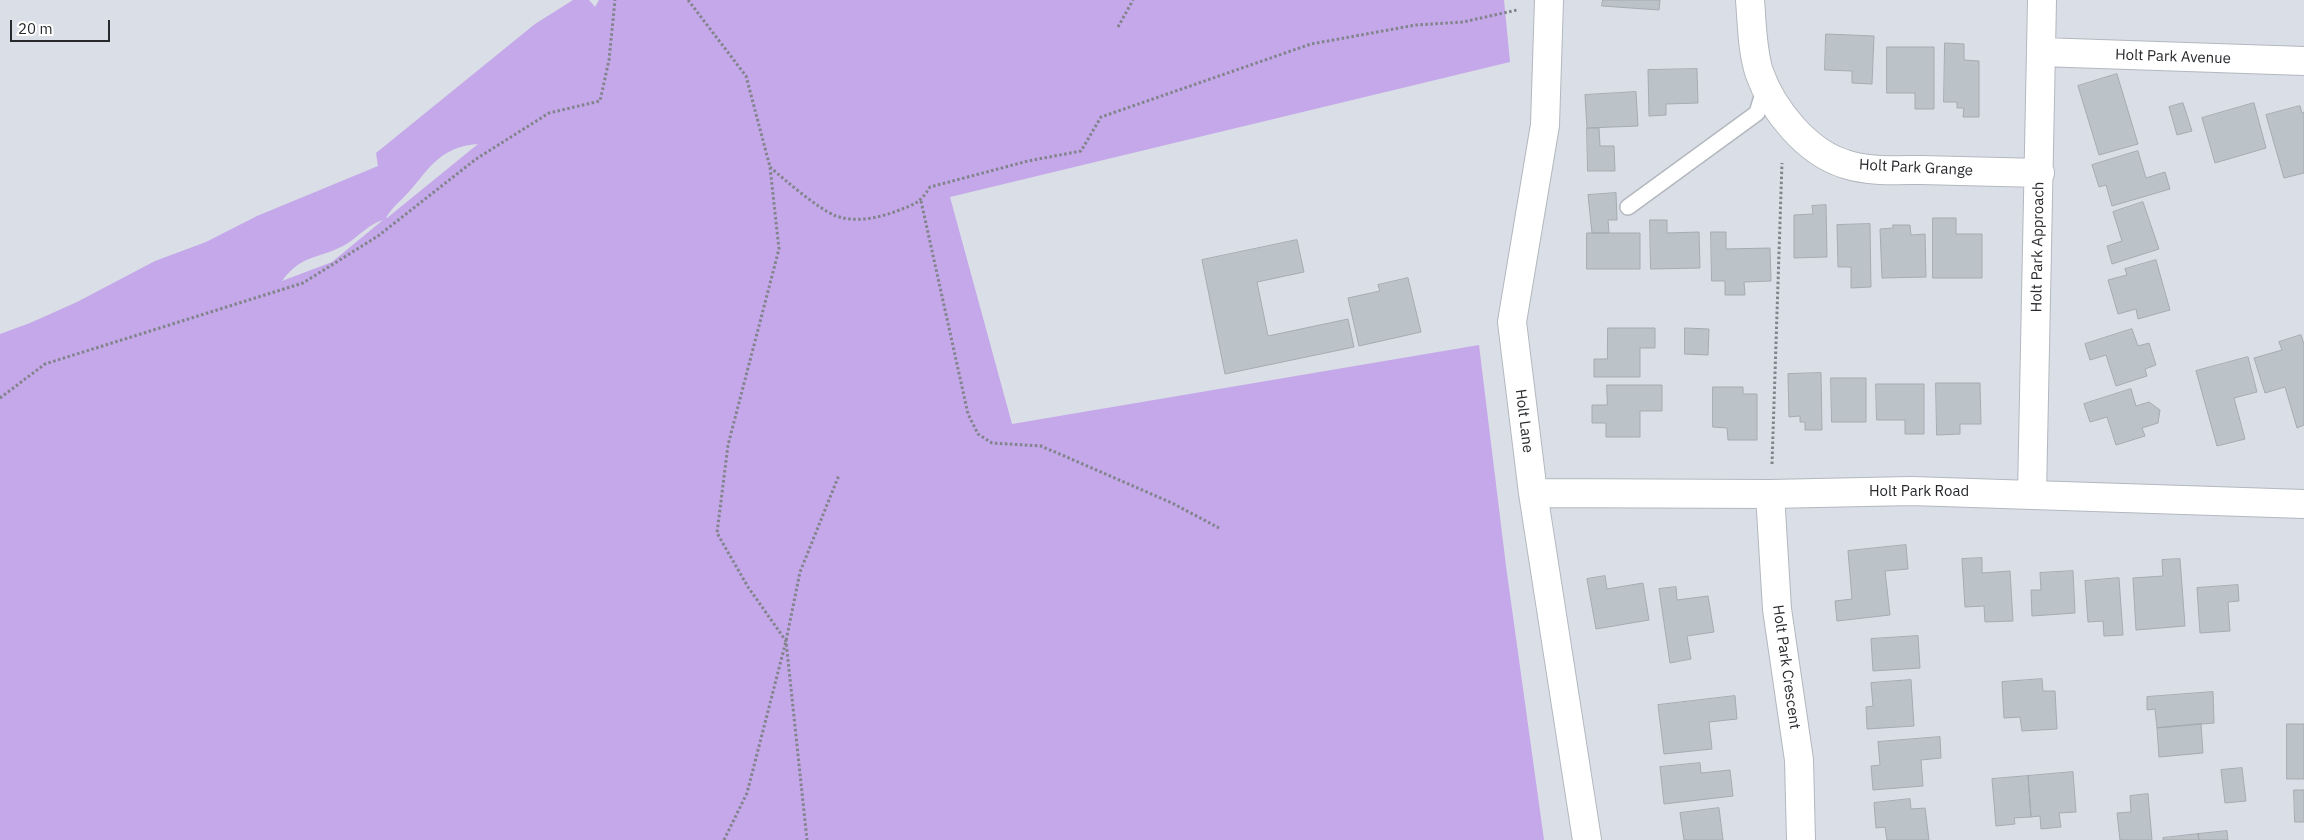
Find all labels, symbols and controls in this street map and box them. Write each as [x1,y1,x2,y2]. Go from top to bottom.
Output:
scale bar [12,10,112,42]
text: 20 m [18,19,53,38]
street label: Holt Park Avenue [2115,46,2231,68]
street label: Holt Park Grange [1859,156,1973,180]
street label: Holt Park Approach [2028,182,2048,312]
street label: Holt Lane [1511,388,1537,454]
street label: Holt Park Road [1869,483,1969,501]
street label: Holt Park Crescent [1768,604,1804,730]

